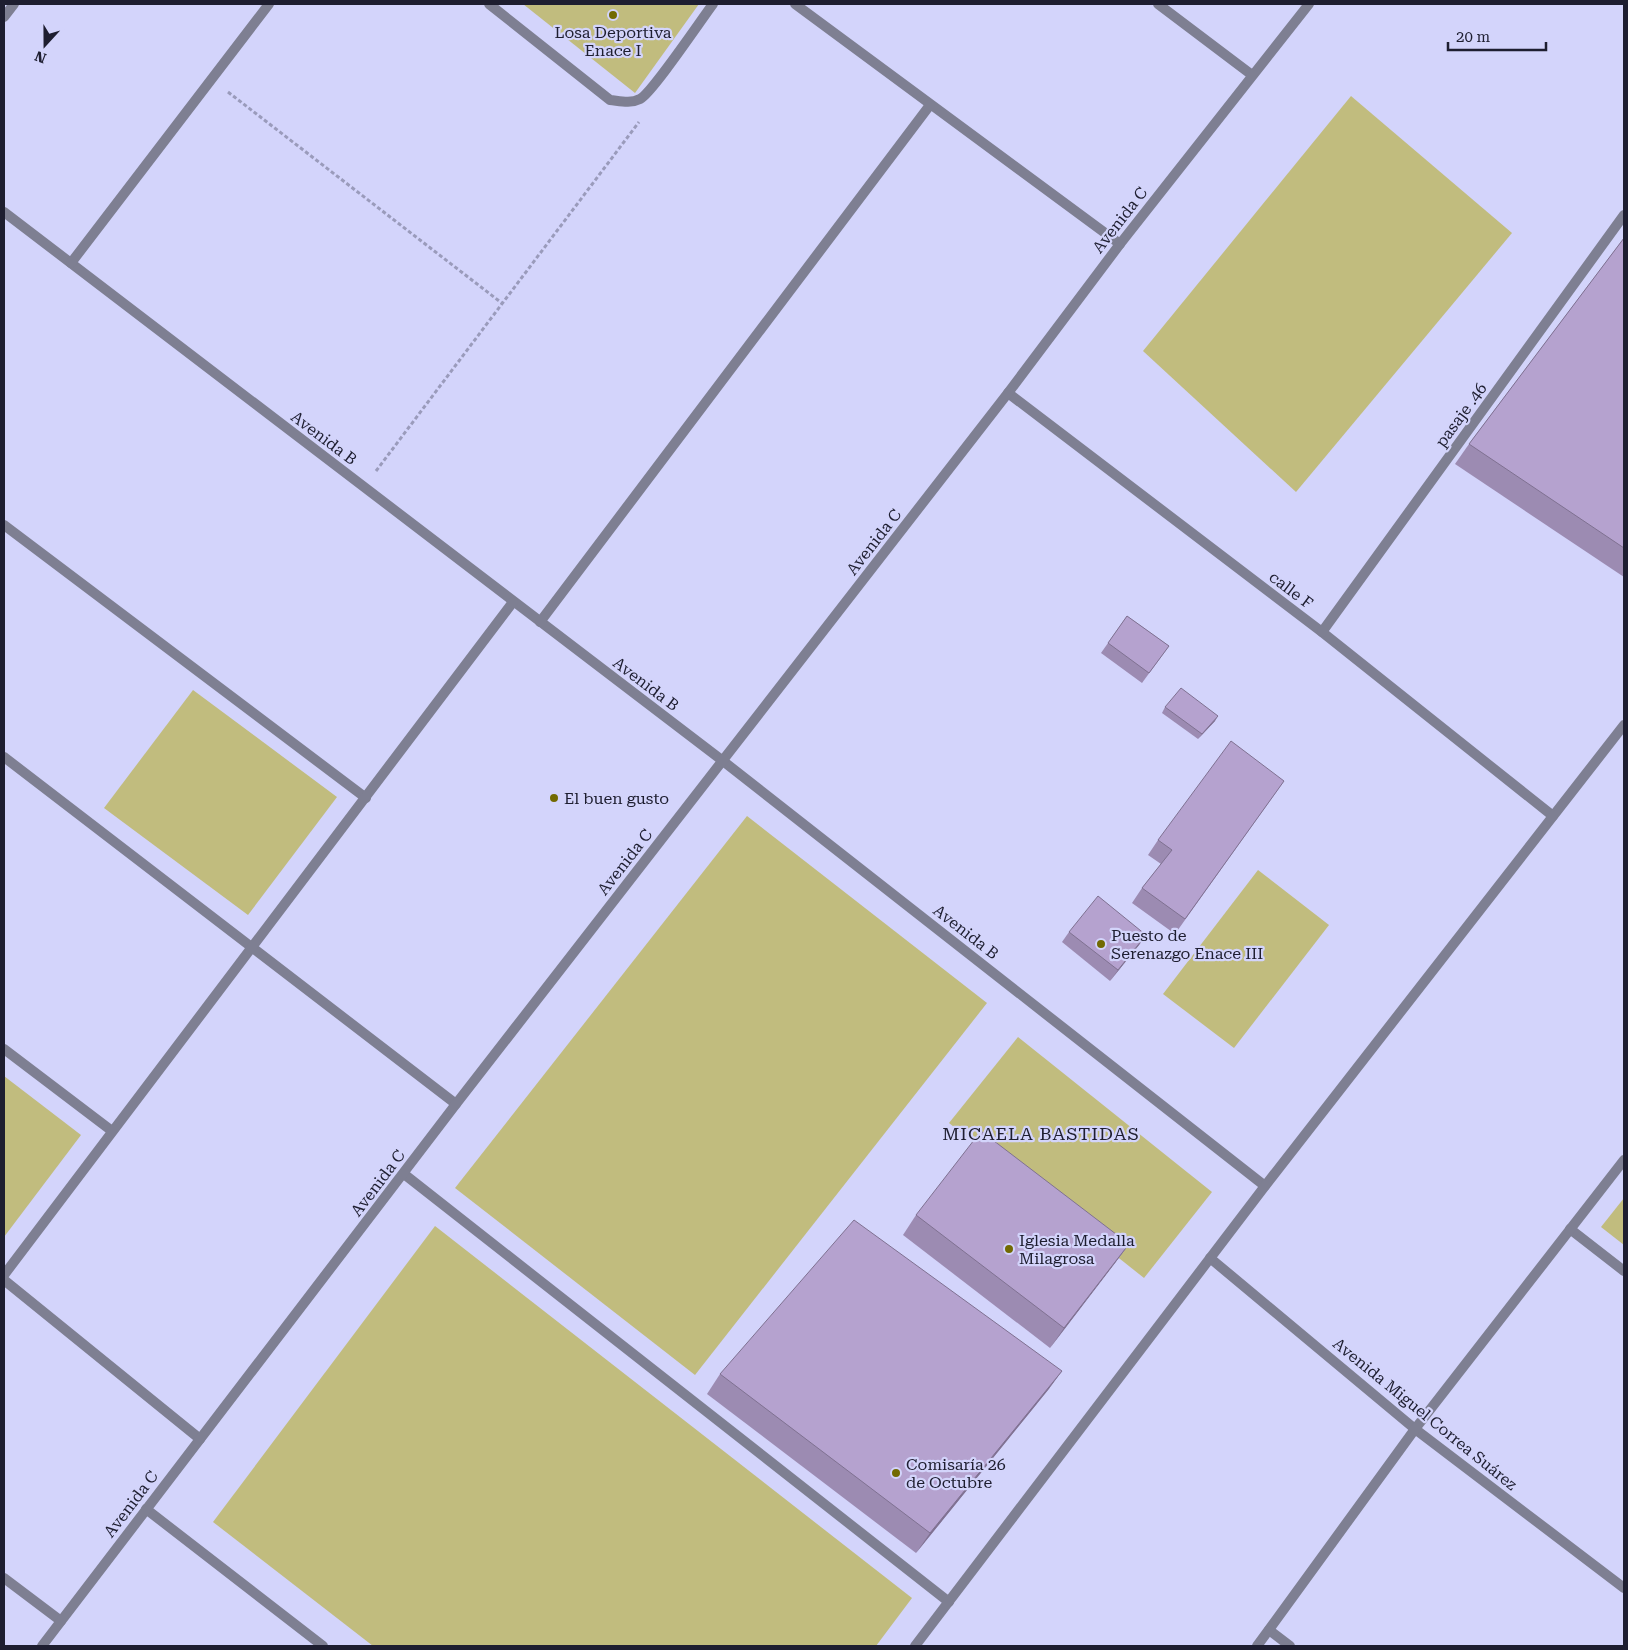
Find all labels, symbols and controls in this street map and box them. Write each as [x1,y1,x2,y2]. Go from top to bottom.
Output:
marker: Losa Deportiva Enace I [607,9,619,21]
north arrow [20,20,70,70]
scale bar [1448,20,1546,52]
place label: Losa Deportiva Enace I [554,23,672,60]
text: 20 m [1456,28,1491,46]
text: N [32,48,48,67]
street label: Avenida C [1088,183,1152,257]
street label: pasaje .46 [1431,379,1491,451]
street label: Avenida B [287,407,361,469]
street label: Avenida C [842,505,906,579]
street label: calle F [1265,567,1317,613]
street label: Avenida B [609,653,683,715]
place label: El buen gusto [564,789,669,808]
marker: El buen gusto [548,792,560,804]
street label: Avenida C [593,825,657,899]
street label: Avenida B [930,901,1002,963]
place label: Puesto de Serenazgo Enace III [1111,926,1263,963]
marker: Puesto de Serenazgo Enace III [1095,938,1107,950]
district label: MICAELA BASTIDAS [942,1123,1140,1144]
street label: Avenida C [347,1146,409,1220]
place label: Iglesia Medalla Milagrosa [1019,1231,1135,1268]
marker: Iglesia Medalla Milagrosa [1003,1243,1015,1255]
street label: Avenida Miguel Correa Suárez [1329,1334,1521,1494]
place label: Comisaría 26 de Octubre [906,1455,1006,1492]
street label: Avenida C [100,1467,162,1541]
marker: Comisaría 26 de Octubre [890,1467,902,1479]

